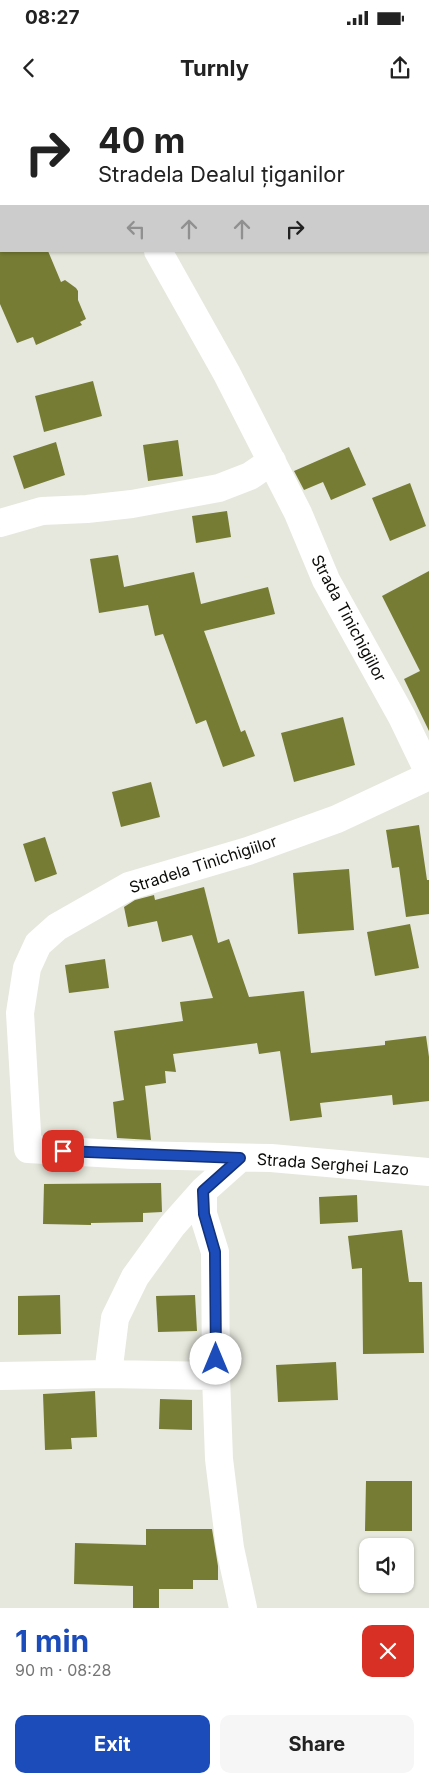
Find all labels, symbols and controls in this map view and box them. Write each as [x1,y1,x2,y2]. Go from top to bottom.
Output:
text: 08:27 [25,6,80,29]
icon: back [15,54,43,82]
icon: share [386,54,414,82]
text: Turnly [180,55,249,81]
text: 40 m [98,119,186,161]
icon: right [15,120,80,185]
text: Stradela Dealul țiganilor [98,161,345,187]
icon: left [122,215,150,243]
icon: ahead [175,215,203,243]
icon: ahead [228,215,256,243]
icon: right [281,215,309,243]
street label: Strada Tinichigiilor [307,551,391,685]
street label: Stradela Tinichigiilor [127,831,279,897]
pin [42,1130,84,1172]
icon: arrive [49,1137,77,1165]
street label: Strada Serghei Lazo [256,1149,410,1179]
position arrow [189,1332,241,1384]
map controls [359,1538,414,1593]
button: sound [359,1538,414,1593]
text: 1 min [15,1623,89,1659]
button: close [362,1625,414,1677]
text: 90 m · 08:28 [15,1660,111,1680]
button: Exit [15,1715,210,1773]
button: Share [220,1715,414,1773]

